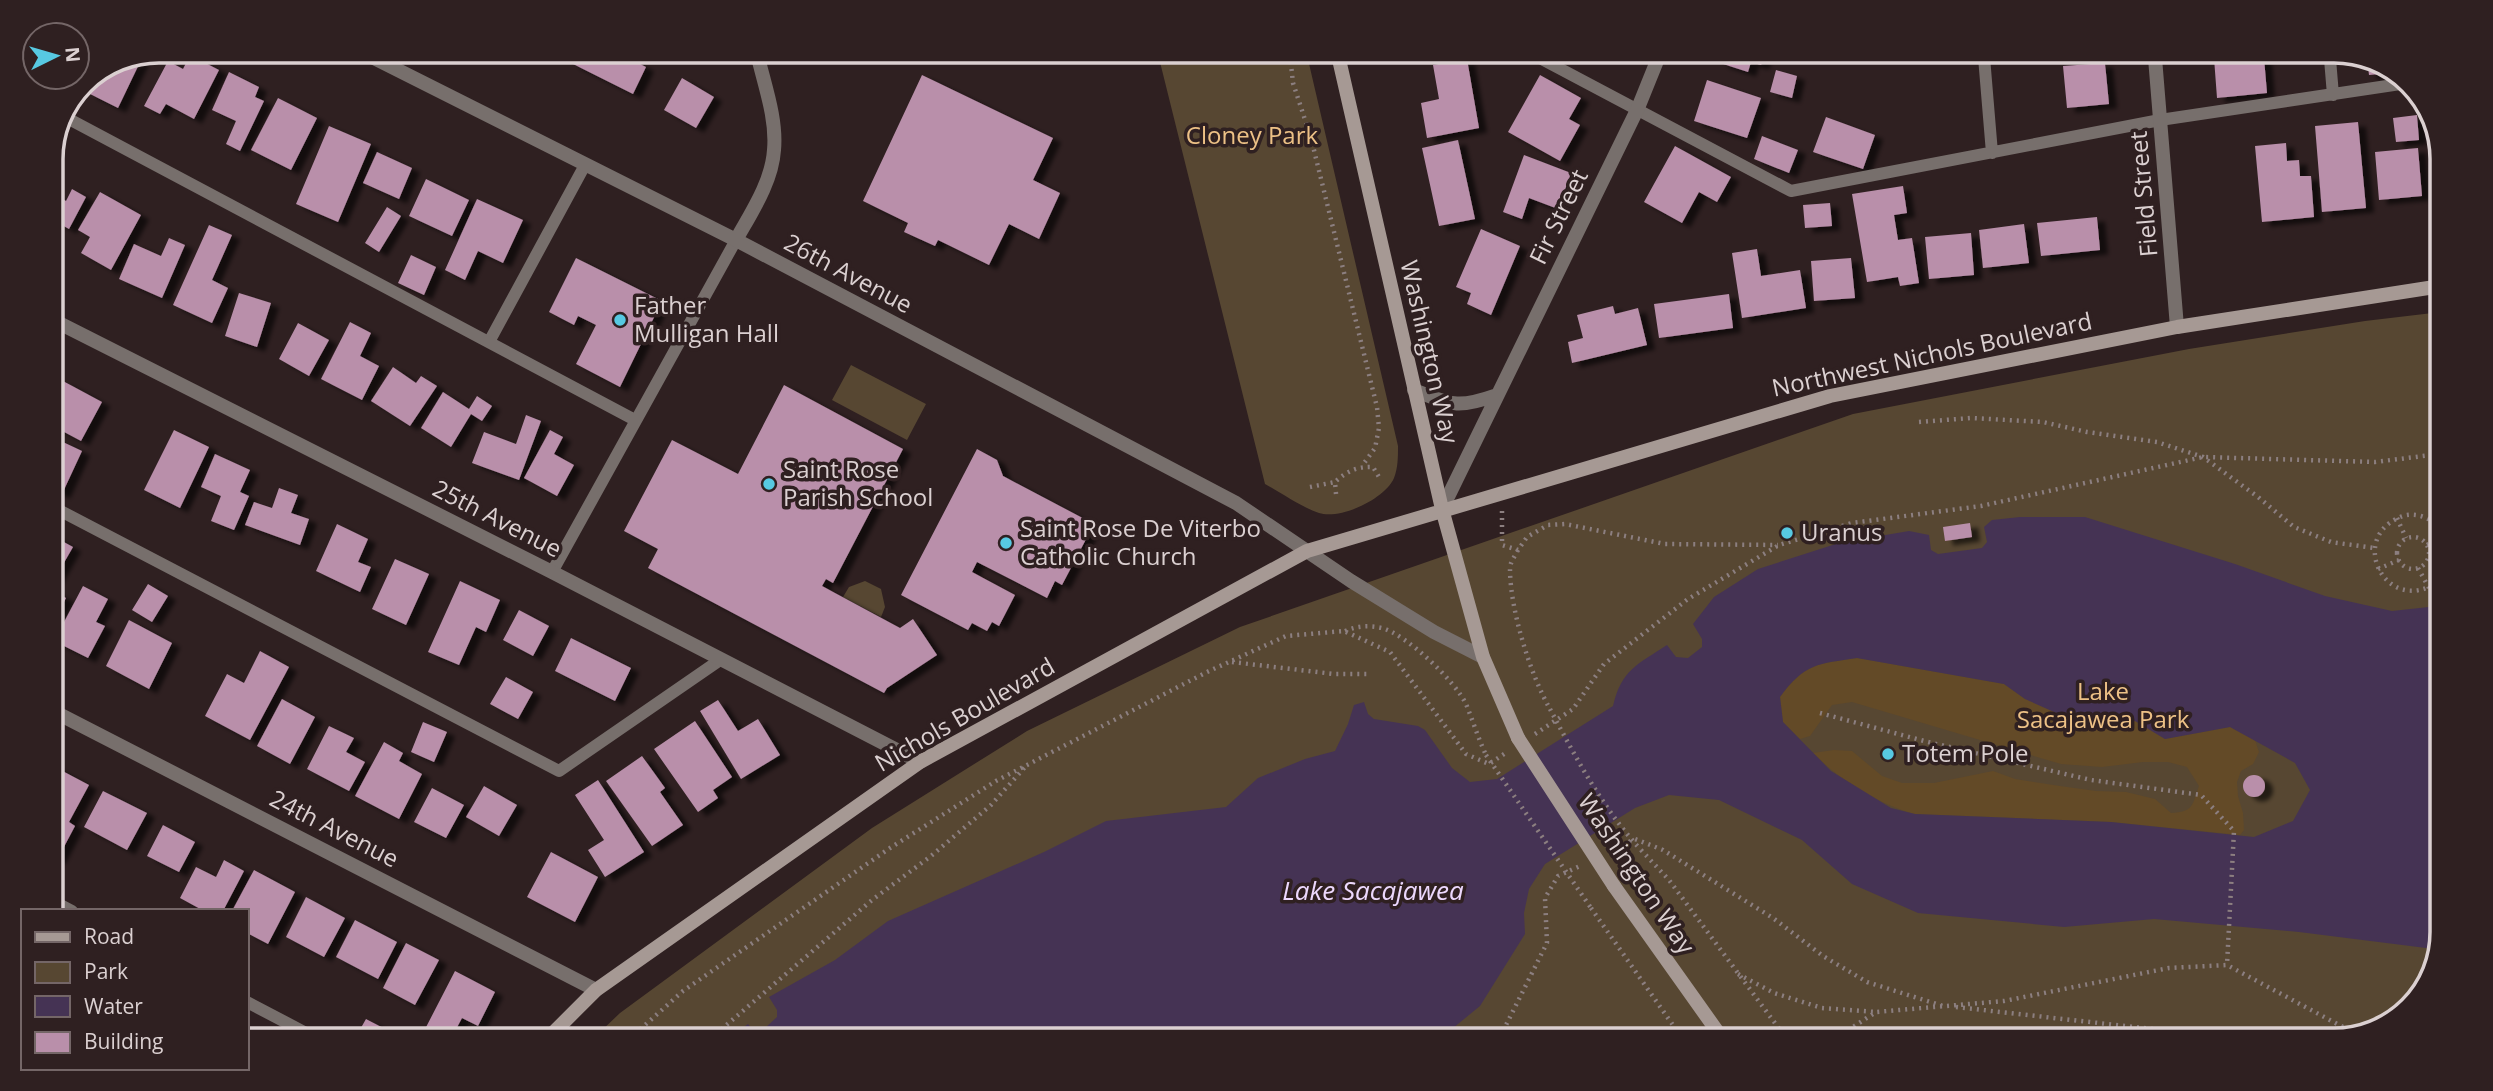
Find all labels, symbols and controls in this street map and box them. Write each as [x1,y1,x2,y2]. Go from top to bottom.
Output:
north arrow [21,21,91,91]
text: N [59,46,87,63]
park label: Cloney Park [1186,118,1319,151]
street label: Field Street [2121,130,2164,258]
street label: Fir Street [1521,163,1595,269]
street label: 26th Avenue [779,225,918,320]
street label: Washington Way [1393,257,1468,447]
place label: Father Mulligan Hall [634,288,779,349]
street label: Northwest Nichols Boulevard [1769,303,2095,404]
marker: Father Mulligan Hall [612,312,628,328]
place label: Saint Rose Parish School [783,452,933,513]
street label: 25th Avenue [428,471,568,564]
marker: Saint Rose Parish School [761,476,777,492]
place label: Saint Rose De Viterbo Catholic Church [1020,511,1261,572]
place label: Uranus [1801,515,1883,548]
marker: Uranus [1779,525,1795,541]
marker: Saint Rose De Viterbo Catholic Church [998,535,1014,551]
street label: Nichols Boulevard [868,649,1060,779]
park label: Lake Sacajawea Park [2017,674,2190,735]
place label: Totem Pole [1902,736,2029,769]
marker: Totem Pole [1880,746,1896,762]
street label: 24th Avenue [265,781,405,874]
street label: Washington Way [1571,786,1704,961]
water label: Lake Sacajawea [1282,872,1464,908]
legend [21,909,248,1070]
text: Road [84,922,134,950]
text: Park [84,957,128,985]
text: Water [84,992,143,1020]
text: Building [84,1027,163,1055]

